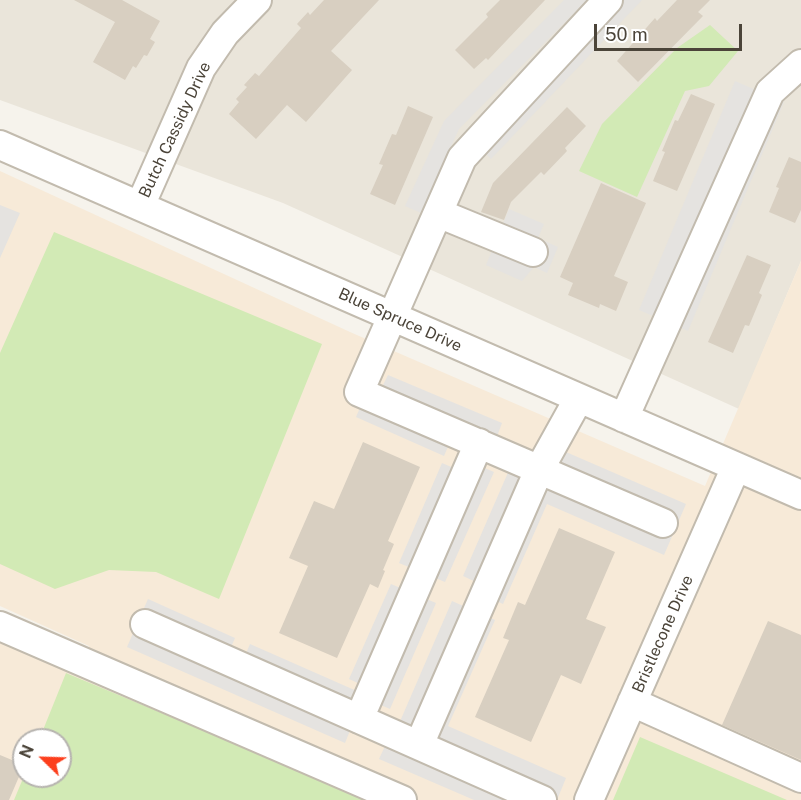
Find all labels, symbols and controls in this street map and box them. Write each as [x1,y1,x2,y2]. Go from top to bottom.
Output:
scale bar [597,12,746,50]
text: 50 m [605,24,648,45]
street label: Butch Cassidy Drive [135,59,215,201]
street label: Blue Spruce Drive [335,284,465,356]
street label: Bristlecone Drive [628,572,698,696]
north arrow [12,728,72,788]
text: N [16,742,38,761]

